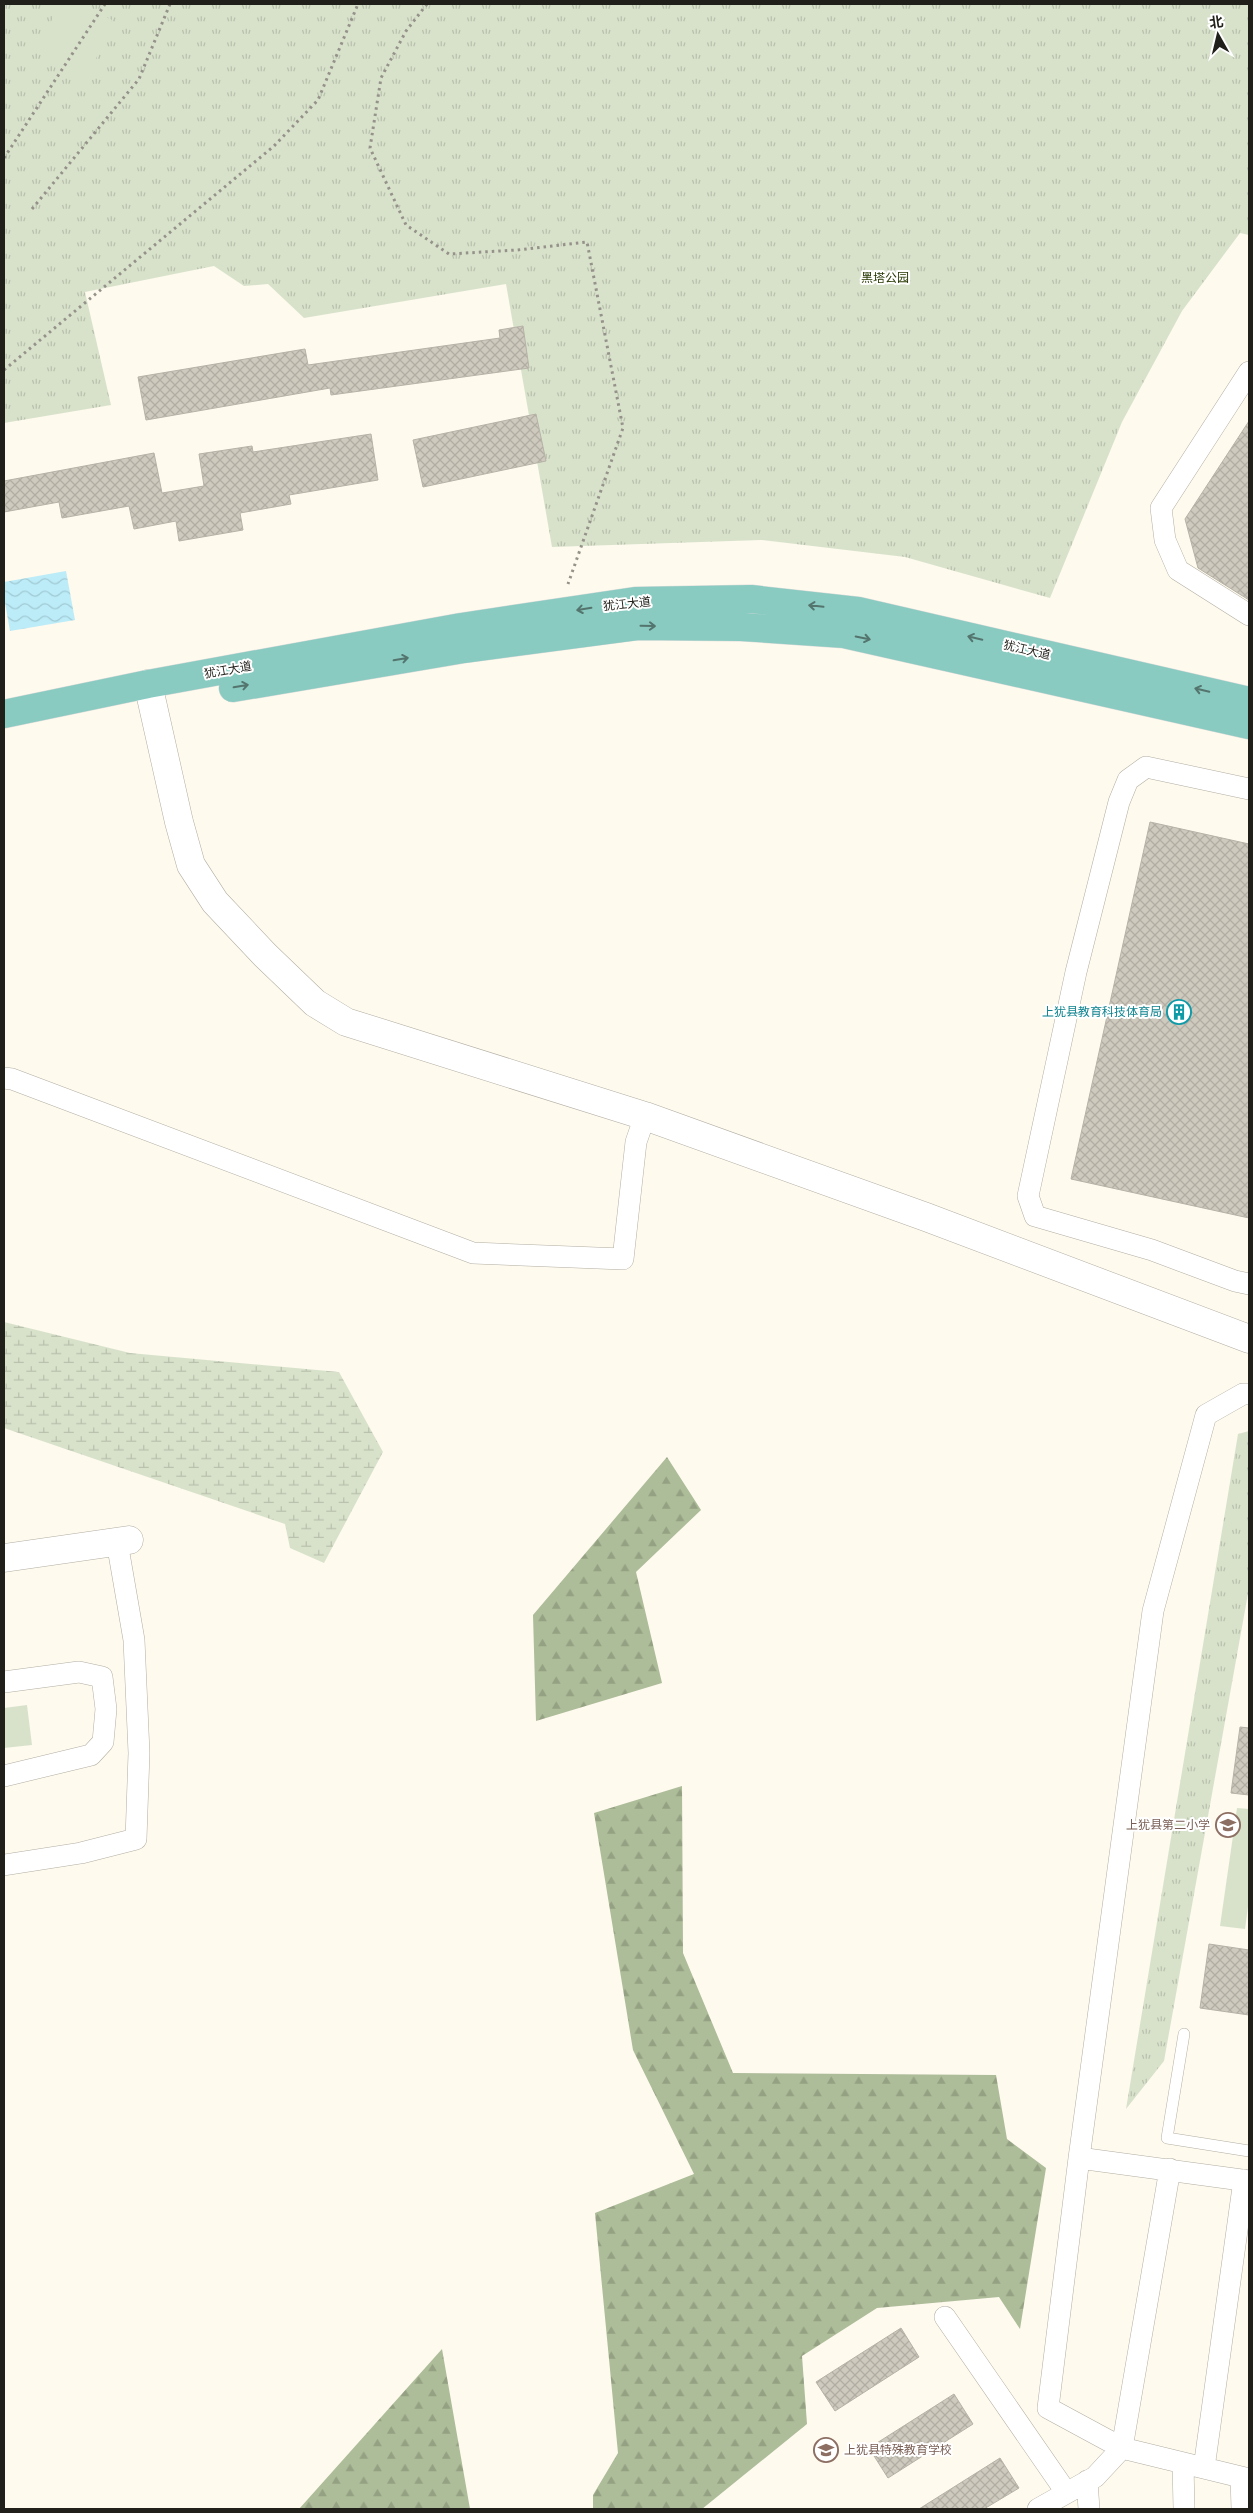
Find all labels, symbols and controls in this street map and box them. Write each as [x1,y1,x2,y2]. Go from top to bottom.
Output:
north arrow [1193,10,1243,60]
text: 北 [1208,12,1225,33]
park label: 黑塔公园 [861,270,909,286]
street label: 犹江大道 [602,594,652,614]
one-way arrow [808,601,824,611]
one-way arrow [577,604,593,614]
one-way arrow [640,621,656,631]
one-way arrow [968,633,984,642]
one-way arrow [854,634,870,643]
street label: 犹江大道 [1002,637,1052,663]
one-way arrow [392,654,408,664]
street label: 犹江大道 [203,658,253,682]
one-way arrow [232,681,248,691]
one-way arrow [1194,685,1210,694]
building icon: 上犹县教育科技体育局 [1166,999,1192,1025]
place label: 上犹县教育科技体育局 [1042,1004,1162,1020]
school or university icon: 上犹县第二小学 [1215,1812,1241,1838]
place label: 上犹县第二小学 [1126,1817,1210,1833]
school or university icon: 上犹县特殊教育学校 [813,2437,839,2463]
place label: 上犹县特殊教育学校 [844,2442,952,2458]

